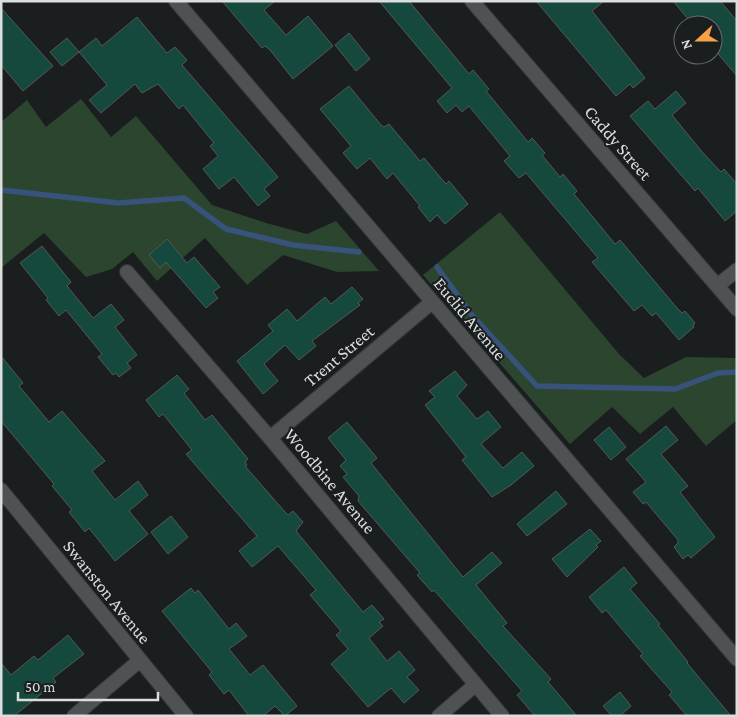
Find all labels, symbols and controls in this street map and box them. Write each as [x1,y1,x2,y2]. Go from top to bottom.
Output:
north arrow [673,15,723,65]
text: N [677,37,695,52]
street label: Caddy Street [580,102,656,185]
street label: Euclid Avenue [430,274,510,365]
street label: Trent Street [300,320,379,391]
street label: Woodbine Avenue [280,424,380,538]
street label: Swanston Avenue [59,536,155,648]
scale bar [18,670,158,702]
text: 50 m [25,679,55,695]

